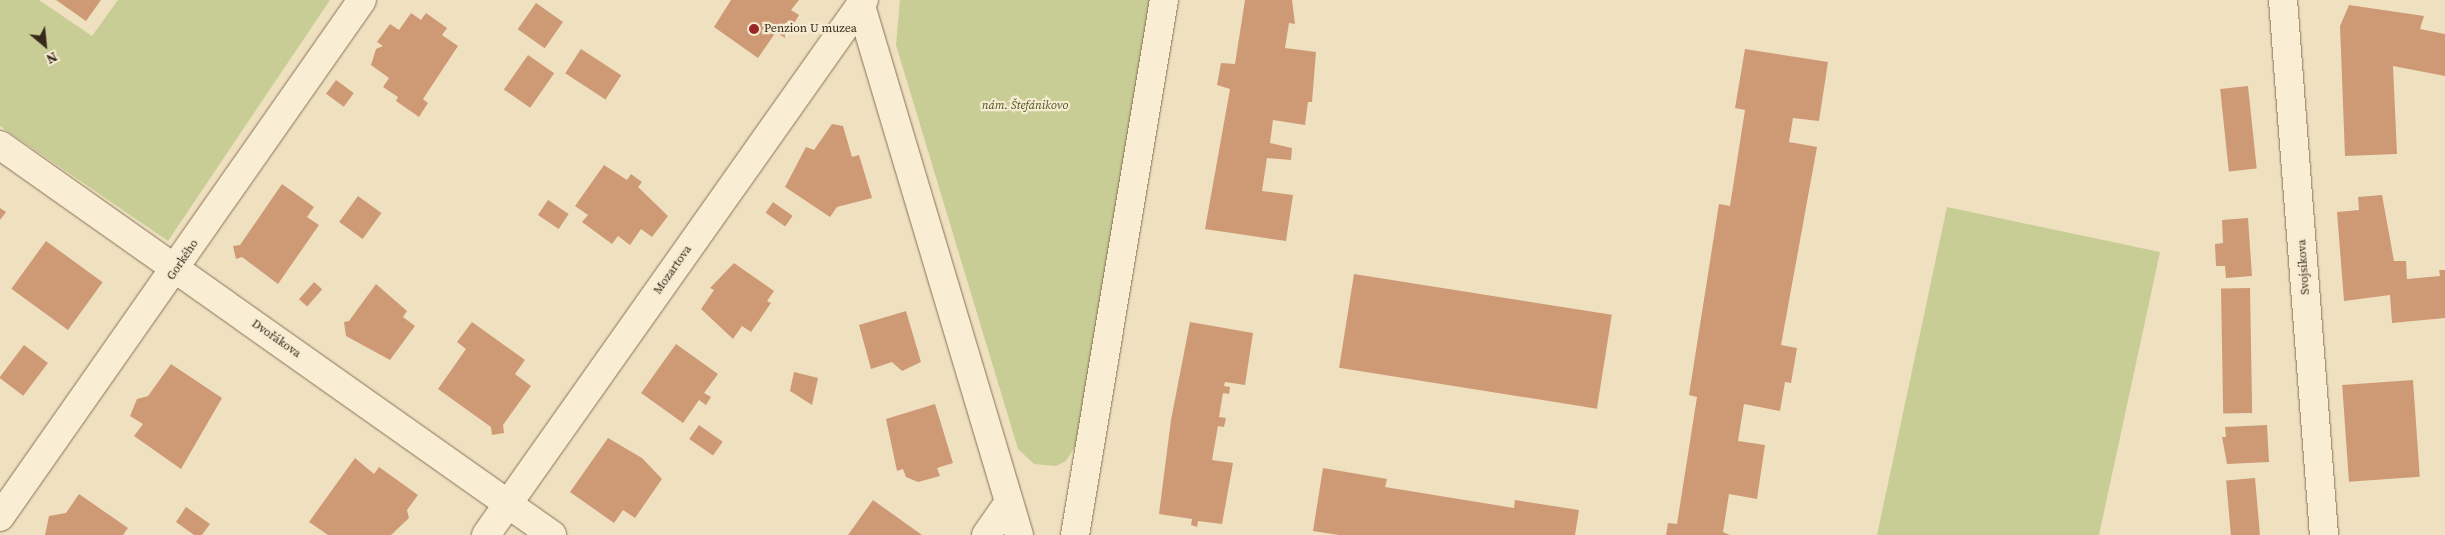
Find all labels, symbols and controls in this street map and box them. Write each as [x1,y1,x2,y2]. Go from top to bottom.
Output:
north arrow [20,20,70,70]
place label: Penzion U muzea [764,22,857,36]
marker: Penzion U muzea [748,23,760,35]
text: N [43,47,61,69]
park label: nám. Štefánikovo [982,99,1068,113]
street label: Gorkého [164,237,202,283]
street label: Svojsíkova [2295,239,2313,295]
street label: Mozartova [651,243,695,297]
street label: Dvořákova [249,317,303,361]

